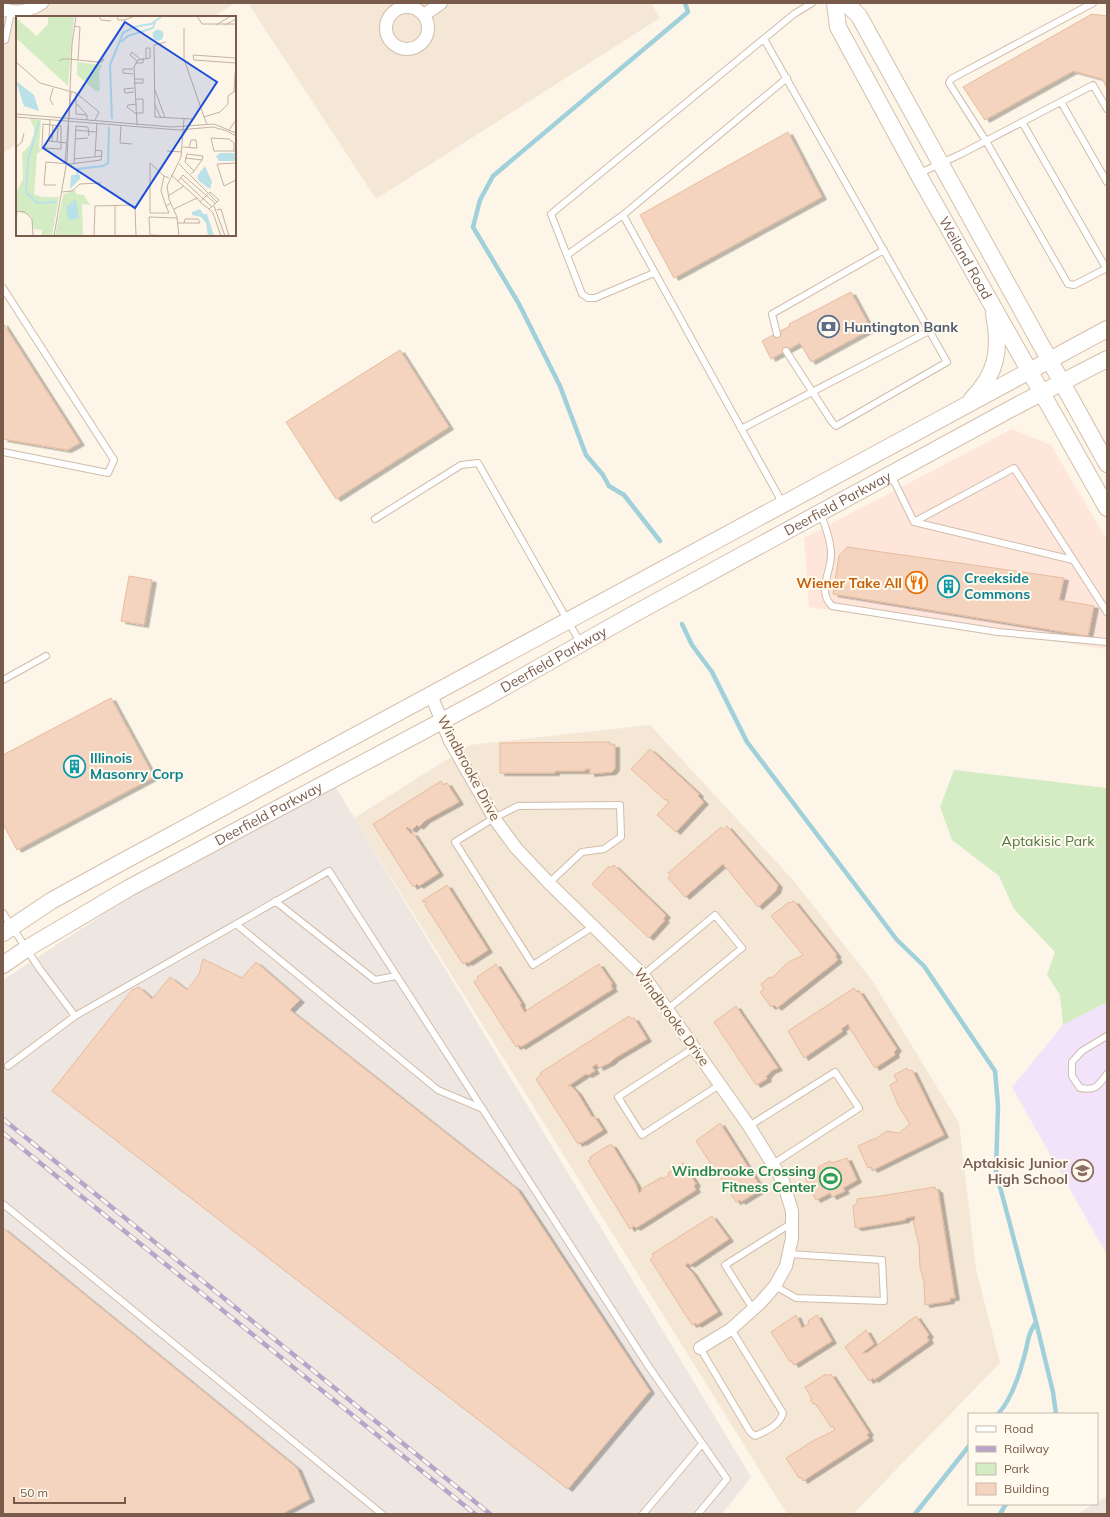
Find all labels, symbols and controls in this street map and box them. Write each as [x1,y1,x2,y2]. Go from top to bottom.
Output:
inset map [16,16,236,236]
street label: Weiland Road [935,213,996,302]
bank icon: Huntington Bank [816,314,842,340]
place label: Huntington Bank [844,318,958,336]
street label: Deerfield Parkway [781,467,895,540]
place label: Creekside Commons [964,569,1030,603]
restaurant icon: Wiener Take All [904,570,930,596]
building icon: Creekside Commons [935,573,961,599]
place label: Wiener Take All [796,574,902,592]
street label: Deerfield Parkway [497,622,610,696]
street label: Windbrooke Drive [434,712,504,824]
place label: Illinois Masonry Corp [90,749,184,783]
building icon: Illinois Masonry Corp [62,753,88,779]
street label: Deerfield Parkway [212,777,326,850]
park label: Aptakisic Park [1002,832,1095,850]
street label: Windbrooke Drive [630,964,714,1070]
place label: Aptakisic Junior High School [963,1154,1068,1188]
school or university icon: Aptakisic Junior High School [1070,1158,1096,1184]
place label: Windbrooke Crossing Fitness Center [672,1162,816,1196]
sports icon: Windbrooke Crossing Fitness Center [818,1166,844,1192]
legend [968,1413,1098,1505]
text: Road [1004,1421,1033,1436]
text: Railway [1004,1441,1050,1456]
text: Park [1004,1461,1030,1476]
scale bar [14,1479,125,1505]
text: Building [1004,1481,1049,1496]
text: 50 m [20,1485,48,1500]

